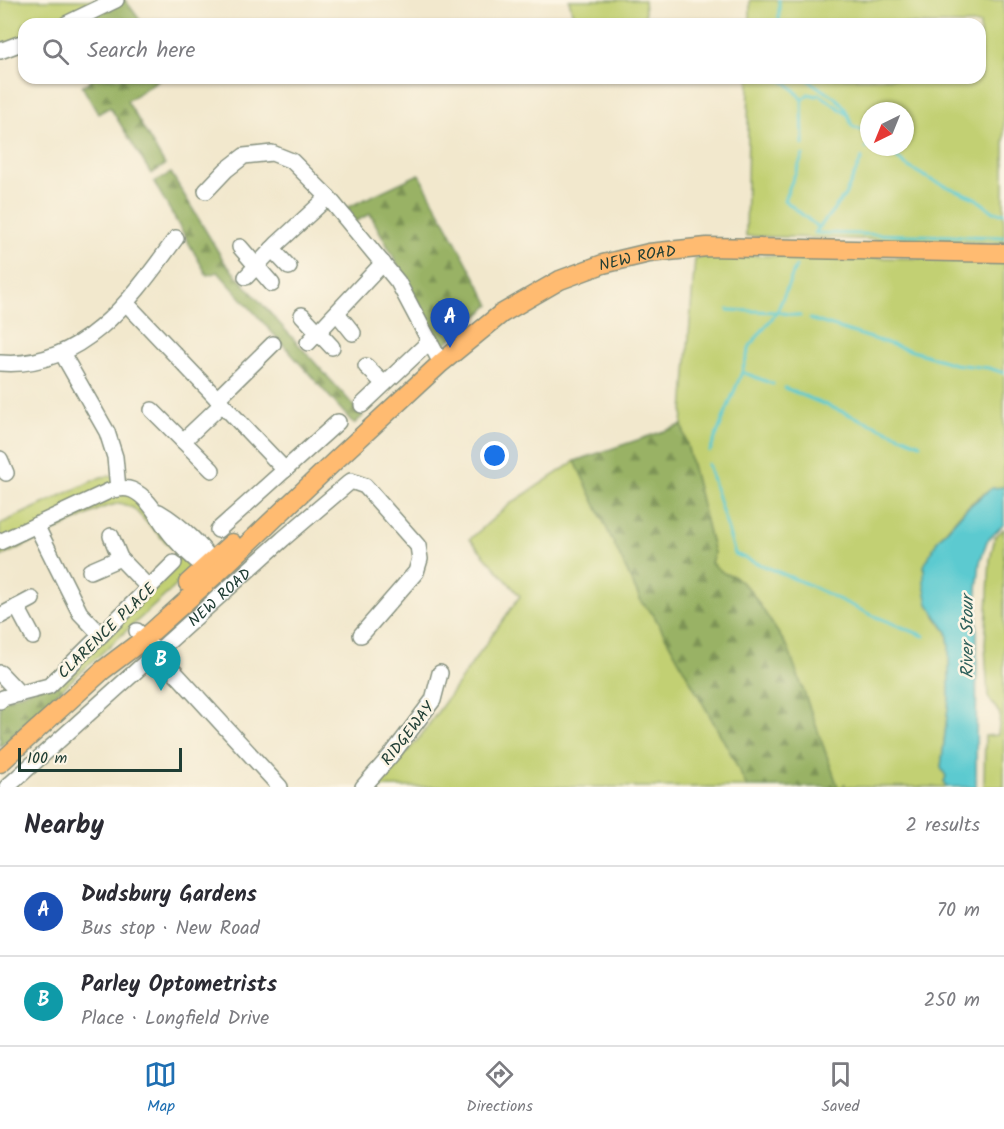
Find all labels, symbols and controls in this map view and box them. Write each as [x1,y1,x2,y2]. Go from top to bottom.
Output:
search box [18,18,986,84]
text: Search here [87,34,195,69]
icon: search [39,35,72,68]
north arrow [860,102,914,156]
street label: NEW ROAD [596,239,677,279]
pin: A [430,298,470,348]
your location [480,441,509,470]
street label: NEW ROAD [182,562,258,633]
street label: CLARENCE PLACE [52,577,163,685]
water label: River Stour [954,591,983,678]
pin: B [142,642,180,691]
street label: RIDGEWAY [375,696,442,771]
scale bar [18,745,182,772]
text: 100 m [27,746,67,771]
text: Nearby [24,805,104,847]
text: 2 results [905,810,980,842]
text: Dudsbury Gardens [81,878,257,913]
text: A [37,895,50,927]
text: 70 m [937,895,980,927]
text: Bus stop · New Road [81,913,260,945]
text: Parley Optometrists [81,968,277,1003]
text: B [37,985,50,1017]
text: 250 m [924,985,980,1017]
text: Place · Longfield Drive [81,1003,269,1035]
tab: Map [144,1058,177,1119]
tab: Directions [466,1058,533,1119]
tab: Saved [822,1058,860,1119]

